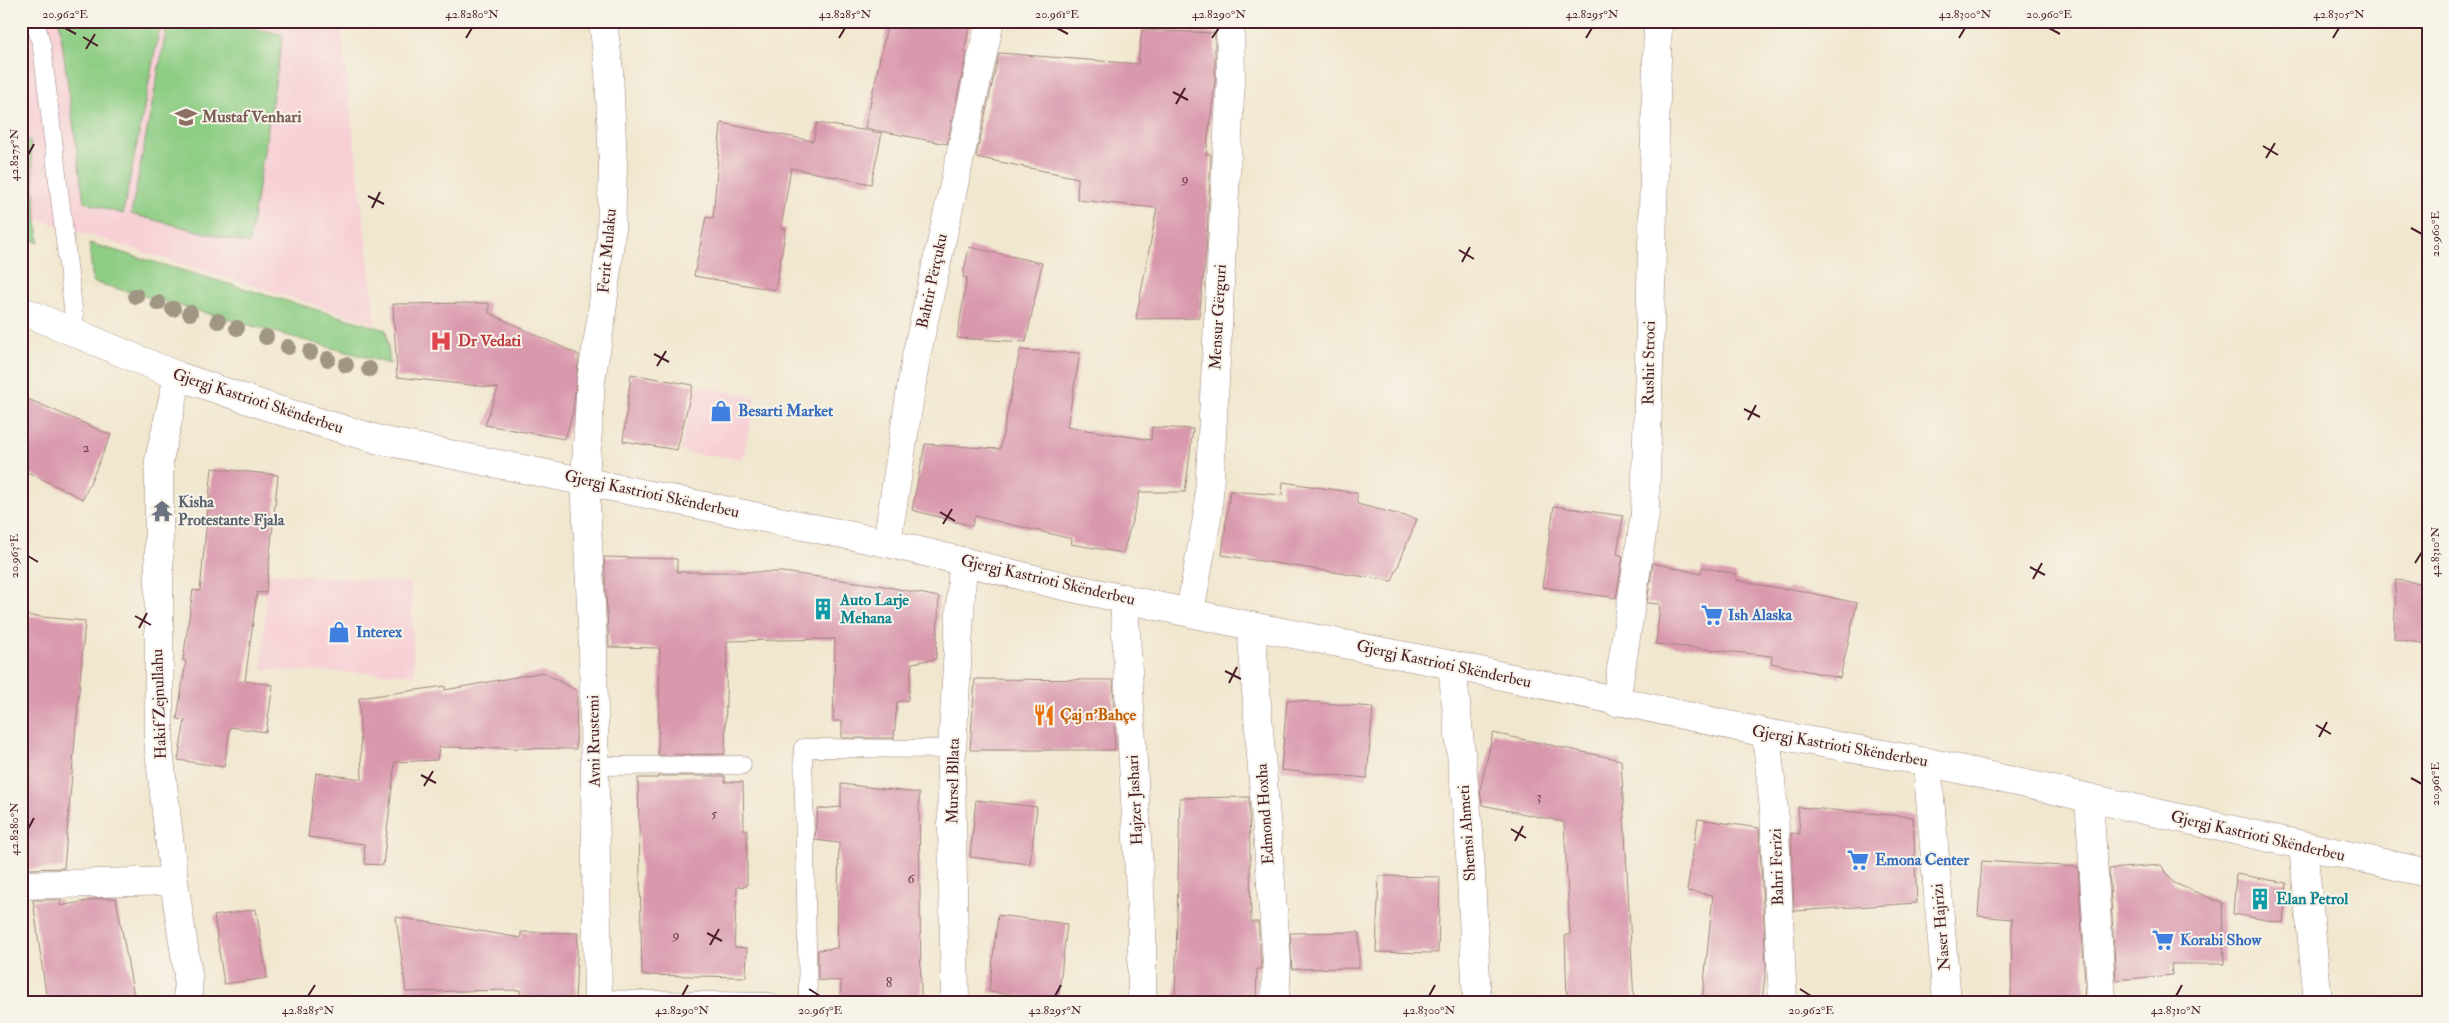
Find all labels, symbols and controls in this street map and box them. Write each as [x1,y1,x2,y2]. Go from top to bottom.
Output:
text: 20.962°E [42,7,88,22]
text: 42.8280°N [445,7,499,22]
text: 42.8285°N [819,7,871,22]
text: 20.961°E [1035,7,1079,22]
text: 42.8290°N [1192,7,1246,22]
text: 42.8295°N [1566,7,1619,22]
text: 42.8300°N [1939,7,1991,22]
text: 20.960°E [2026,7,2072,22]
text: 42.8305°N [2313,7,2365,22]
school or university icon: Mustaf Venhari [173,104,199,130]
place label: Mustaf Venhari [201,107,302,127]
text: 42.8275°N [7,129,22,181]
house number: 9 [1180,170,1189,187]
street label: Ferit Mulaku [593,208,621,294]
text: 20.960°E [2428,211,2443,257]
street label: Bahtir Përçuku [912,232,952,330]
street label: Mensur Gërguri [1205,264,1231,370]
street label: Rushit Stroci [1638,321,1660,405]
hospital icon: Dr Vedati [428,328,454,354]
place label: Dr Vedati [458,331,522,351]
street label: Gjergj Kastrioti Skënderbeu [170,364,346,438]
shop icon: Besarti Market [708,398,734,424]
place label: Besarti Market [738,401,834,421]
house number: 2 [82,439,90,456]
street label: Gjergj Kastrioti Skënderbeu [563,466,741,522]
place label: Kisha Protestante Fjala [178,492,285,530]
temple icon: Kisha Protestante Fjala [149,498,175,524]
text: 42.8310°N [2428,527,2443,577]
text: 20.963°E [7,534,22,578]
street label: Gjergj Kastrioti Skënderbeu [959,550,1137,610]
place label: Auto Larje Mehana [839,590,909,628]
building icon: Auto Larje Mehana [810,596,836,622]
supermarket icon: Ish Alaska [1699,602,1725,628]
place label: Ish Alaska [1728,605,1793,625]
shop icon: Interex [326,619,352,645]
place label: Interex [356,622,403,642]
street label: Gjergj Kastrioti Skënderbeu [1355,636,1533,692]
street label: Hakif Zejnullahu [147,649,171,759]
street label: Avni Rrustemi [583,695,605,788]
restaurant icon: Çaj n'Bahçe [1031,702,1057,728]
place label: Çaj n'Bahçe [1060,705,1137,725]
street label: Gjergj Kastrioti Skënderbeu [1750,721,1930,771]
street label: Mursel Bllata [942,737,964,824]
street label: Hajzer Jashari [1123,754,1148,846]
street label: Edmond Hoxha [1251,762,1279,865]
text: 20.961°E [2428,762,2443,806]
street label: Shemsi Ahmeti [1454,784,1480,882]
house number: 3 [1536,788,1542,805]
text: 42.8280°N [7,802,22,856]
house number: 5 [711,805,718,822]
street label: Gjergj Kastrioti Skënderbeu [2169,806,2347,866]
street label: Bahri Ferizi [1766,828,1788,906]
supermarket icon: Emona Center [1845,847,1871,873]
place label: Emona Center [1875,850,1970,870]
house number: 6 [907,870,915,887]
street label: Naser Hajrizi [1927,882,1955,972]
building icon: Elan Petrol [2247,886,2273,912]
place label: Elan Petrol [2276,889,2349,909]
house number: 9 [671,926,680,943]
supermarket icon: Korabi Show [2150,927,2176,953]
place label: Korabi Show [2180,930,2262,950]
house number: 8 [886,974,893,991]
text: 42.8285°N [282,1003,334,1018]
text: 42.8290°N [655,1003,709,1018]
text: 20.963°E [798,1003,842,1018]
text: 42.8295°N [1029,1003,1082,1018]
text: 42.8300°N [1403,1003,1455,1018]
text: 20.962°E [1788,1003,1834,1018]
text: 42.8310°N [2151,1003,2201,1018]

